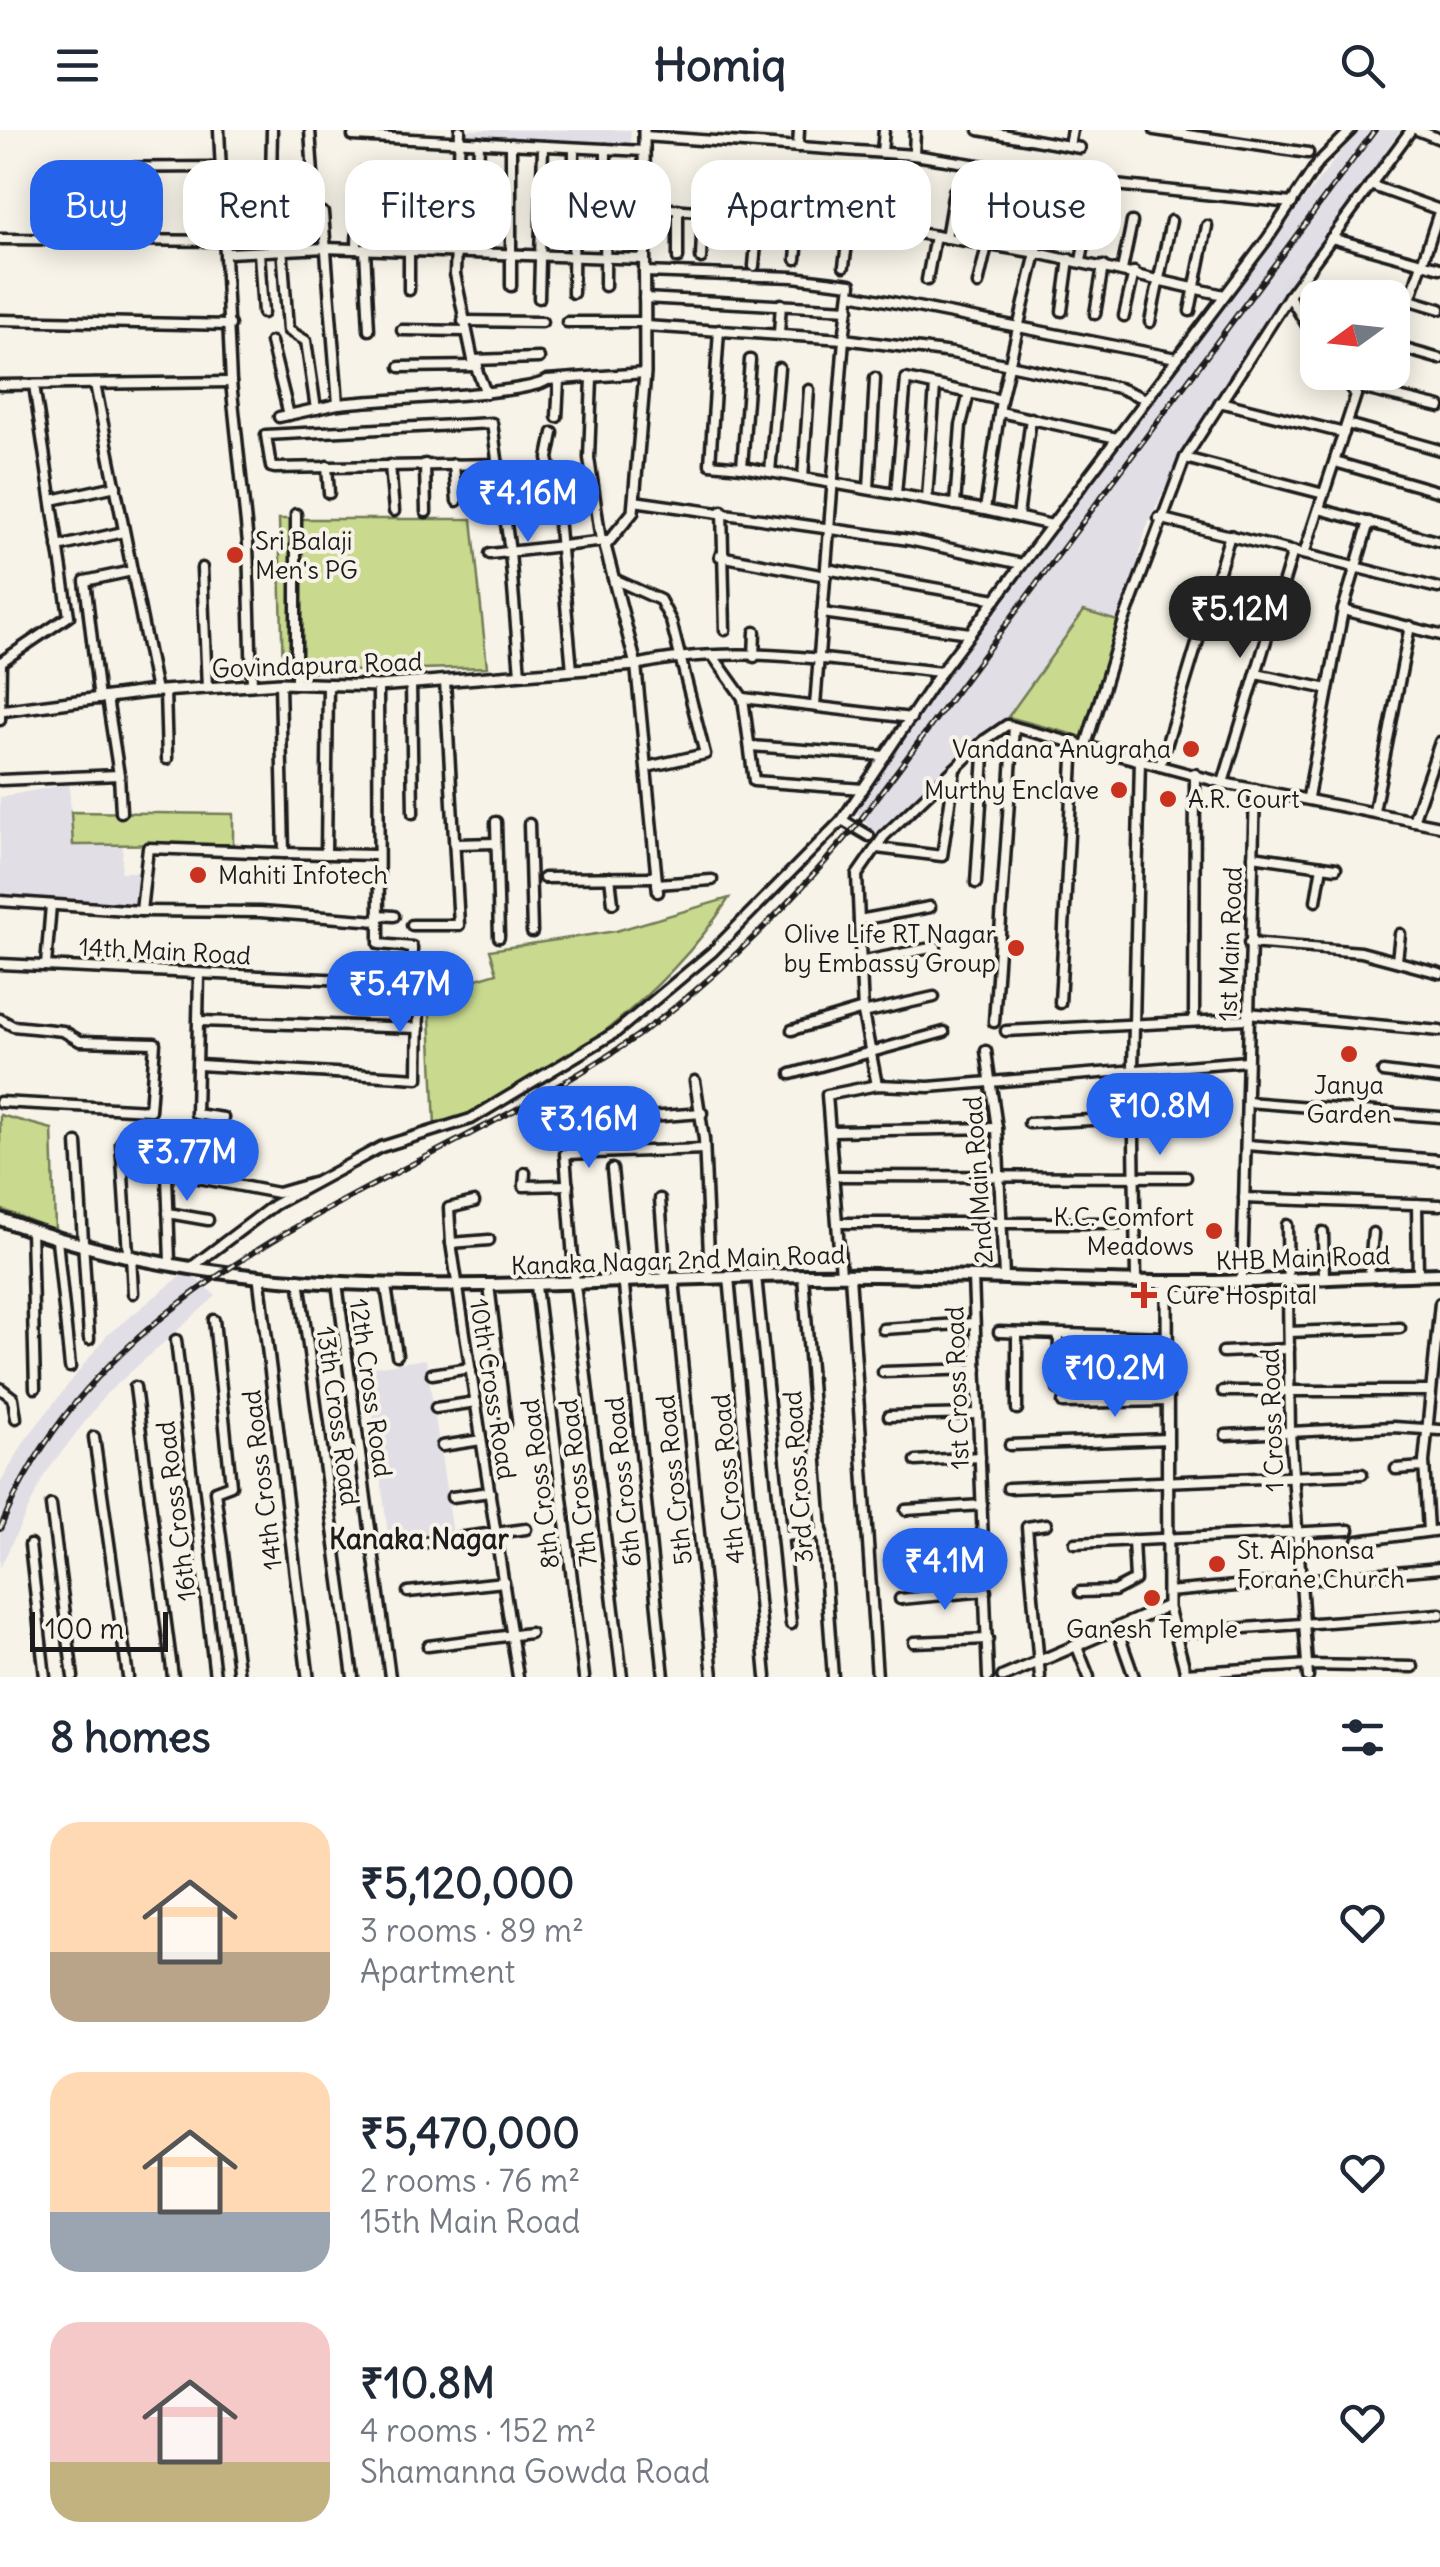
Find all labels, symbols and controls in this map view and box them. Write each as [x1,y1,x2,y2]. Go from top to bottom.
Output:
text: Homiq [654,37,786,93]
icon: menu [50,38,105,93]
icon: search [1335,38,1390,93]
chip: Buy [30,160,163,250]
chip: Rent [183,160,325,250]
chip: Filters [345,160,511,250]
chip: New [531,160,671,250]
chip: Apartment [691,160,931,250]
chip: House [951,160,1121,250]
north arrow [1300,280,1410,390]
map controls [1300,280,1410,390]
pin: ₹4.16M [447,460,609,545]
text: ₹4.16M [478,472,578,513]
place label: Sri Balaji Men's PG [255,525,358,586]
marker: Sri Balaji Men's PG [224,544,246,566]
pin: ₹5.12M [1159,576,1321,661]
text: ₹5.12M [1191,588,1289,629]
street label: Govindapura Road [211,645,423,685]
place label: Vandana Anugraha [952,733,1171,765]
marker: Vandana Anugraha [1180,738,1202,760]
place label: Murthy Enclave [924,774,1099,806]
marker: Murthy Enclave [1108,779,1130,801]
place label: A.R. Court [1188,783,1300,815]
marker: A.R. Court [1157,788,1179,810]
place label: Mahiti Infotech [218,859,388,891]
marker: Mahiti Infotech [187,864,209,886]
street label: 1st Main Road [1211,866,1249,1022]
place label: Olive Life RT Nagar by Embassy Group [784,918,996,979]
street label: 14th Main Road [78,931,252,971]
marker: Olive Life RT Nagar by Embassy Group [1005,937,1027,959]
pin: ₹5.47M [319,951,481,1036]
text: ₹5.47M [349,963,451,1004]
marker: Janya Garden [1338,1043,1360,1065]
place label: Janya Garden [1307,1069,1391,1130]
pin: ₹10.8M [1079,1073,1241,1158]
text: ₹10.8M [1108,1085,1212,1126]
pin: ₹3.16M [508,1086,670,1171]
street label: 2nd Main Road [956,1095,1000,1265]
text: ₹3.16M [540,1098,638,1139]
pin: ₹3.77M [106,1119,268,1204]
text: ₹3.77M [137,1131,237,1172]
place label: K.C. Comfort Meadows [1054,1201,1194,1262]
marker: K.C. Comfort Meadows [1203,1220,1225,1242]
street label: Kanaka Nagar 2nd Main Road [510,1238,846,1282]
street label: KHB Main Road [1215,1239,1391,1277]
place label: Cure Hospital [1166,1279,1317,1311]
marker: Cure Hospital [1131,1282,1157,1308]
street label: 10th Cross Road [463,1296,523,1482]
street label: 12th Cross Road [343,1297,399,1479]
street label: 1st Cross Road [938,1306,976,1470]
street label: 13th Cross Road [310,1324,366,1508]
pin: ₹10.2M [1034,1335,1196,1420]
text: ₹10.2M [1064,1347,1166,1388]
street label: 1 Cross Road [1254,1348,1290,1492]
street label: 14th Cross Road [235,1388,289,1572]
street label: 3rd Cross Road [776,1390,820,1564]
street label: 4th Cross Road [705,1392,751,1566]
street label: 5th Cross Road [649,1393,699,1567]
street label: 6th Cross Road [598,1395,648,1569]
street label: 8th Cross Road [514,1397,566,1571]
street label: 7th Cross Road [552,1397,604,1569]
street label: 16th Cross Road [149,1419,203,1603]
district label: Kanaka Nagar [329,1521,510,1557]
pin: ₹4.1M [875,1528,1015,1613]
place label: St. Alphonsa Forane Church [1237,1534,1405,1595]
text: ₹4.1M [905,1540,985,1581]
marker: St. Alphonsa Forane Church [1206,1553,1228,1575]
marker: Ganesh Temple [1141,1587,1163,1609]
scale bar [30,1607,168,1652]
text: 100 m [45,1611,124,1647]
place label: Ganesh Temple [1066,1613,1238,1645]
icon: filters [1335,1710,1390,1765]
text: 8 homes [50,1711,211,1763]
text: ₹5,120,000 [360,1857,574,1909]
icon: home [130,1862,250,1982]
icon: heart [1335,1895,1390,1950]
text: 3 rooms · 89 m² [360,1910,584,1951]
text: Apartment [360,1951,515,1992]
text: ₹5,470,000 [360,2107,580,2159]
icon: home [130,2112,250,2232]
icon: heart [1335,2145,1390,2200]
text: 2 rooms · 76 m² [360,2160,580,2201]
text: 15th Main Road [360,2201,580,2242]
text: ₹10.8M [360,2357,495,2409]
icon: home [130,2362,250,2482]
icon: heart [1335,2395,1390,2450]
text: 4 rooms · 152 m² [360,2410,596,2451]
text: Shamanna Gowda Road [360,2451,710,2492]

